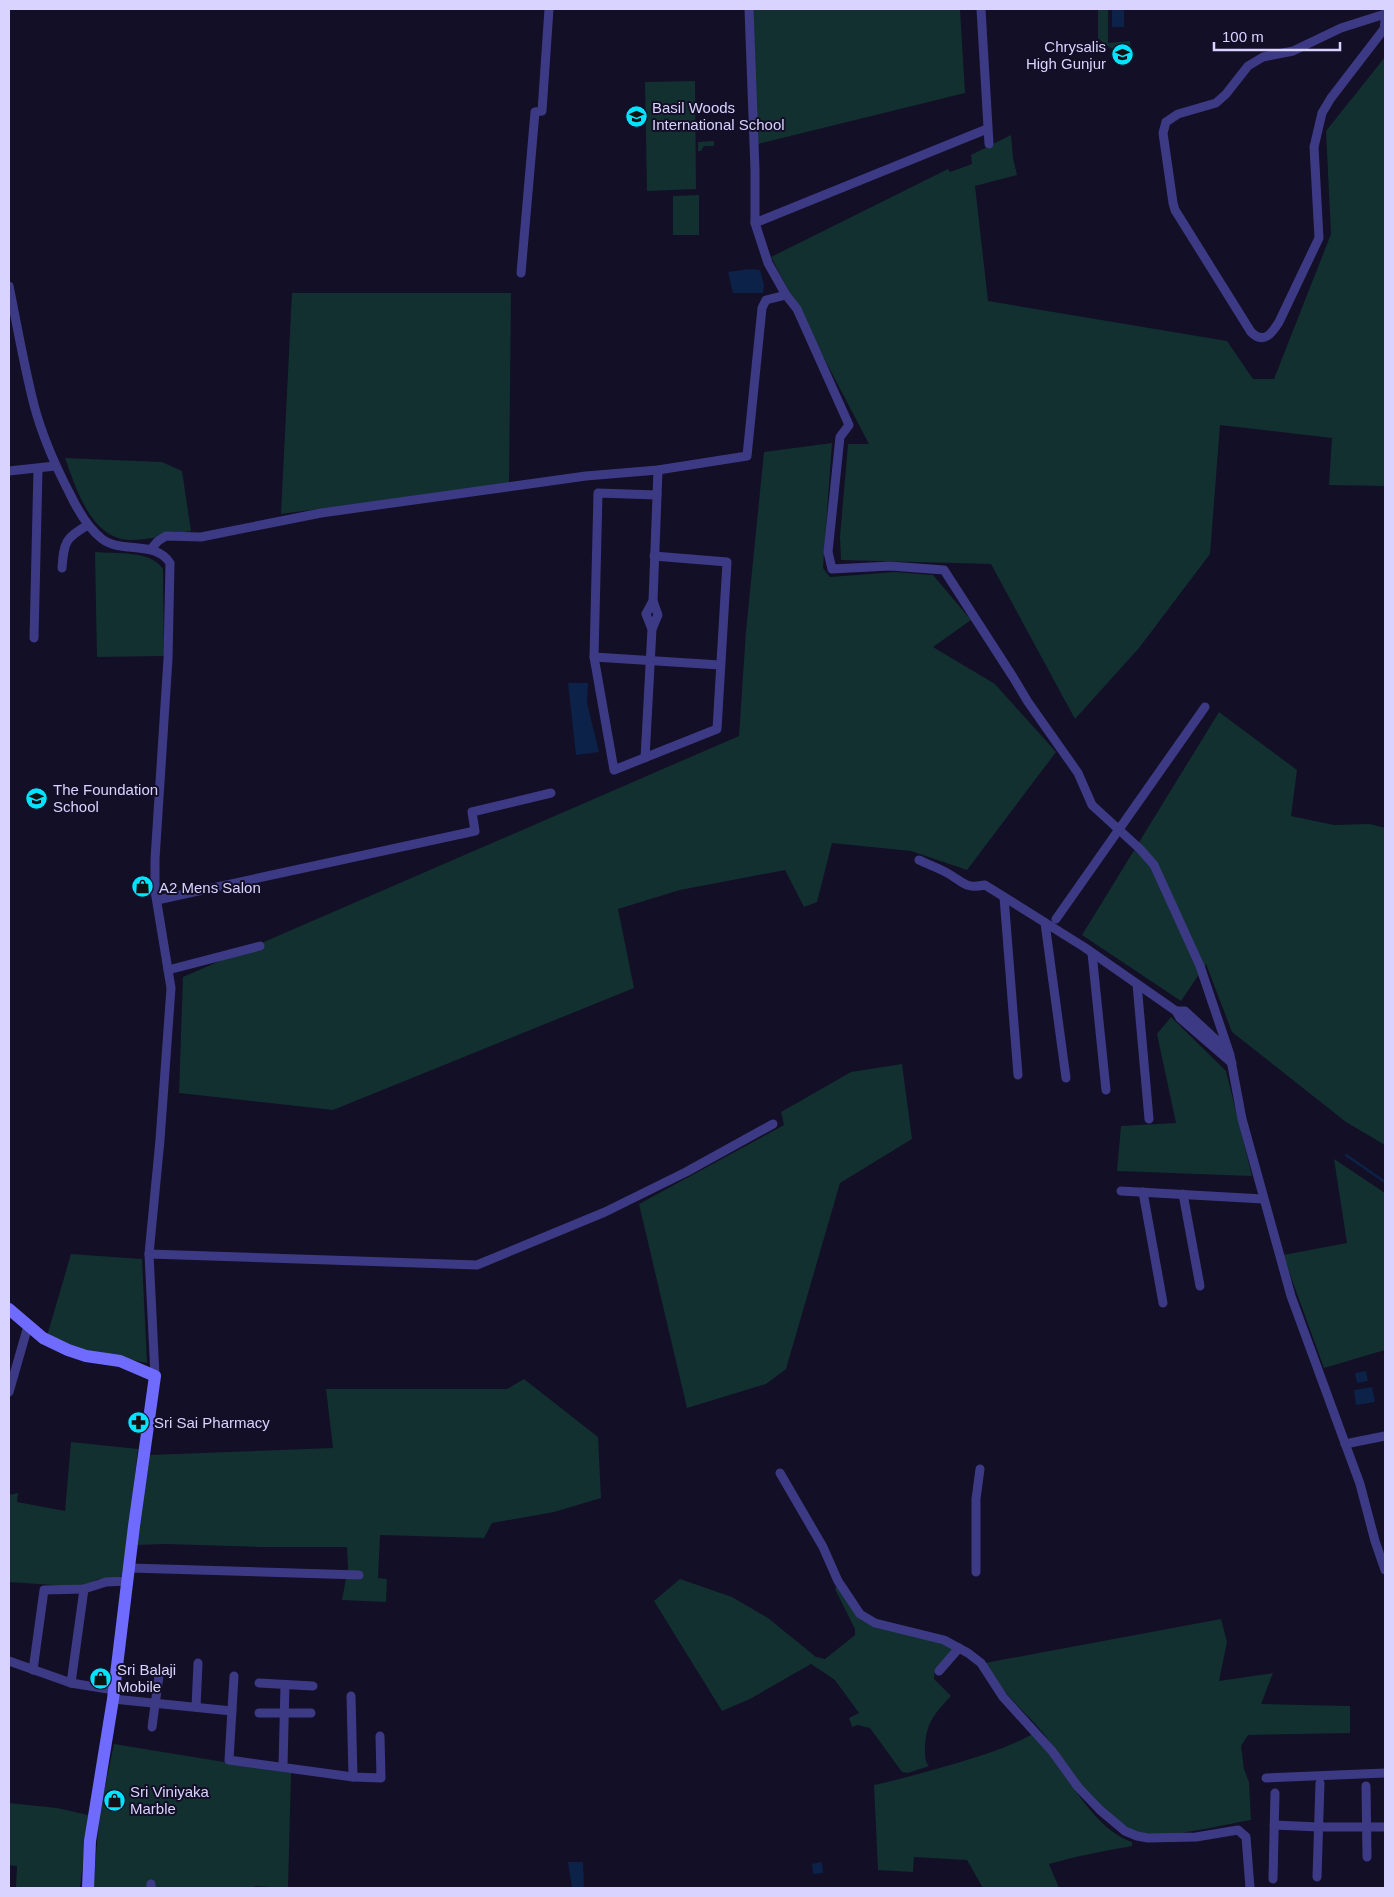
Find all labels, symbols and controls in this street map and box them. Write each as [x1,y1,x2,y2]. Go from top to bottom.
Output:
scale bar [1214,20,1340,52]
text: 100 m [1222,28,1264,45]
place label: Chrysalis High Gunjur [1026,38,1106,72]
school or university icon: Chrysalis High Gunjur [1110,43,1134,67]
place label: Basil Woods International School [652,99,785,133]
school or university icon: Basil Woods International School [624,104,648,128]
place label: The Foundation School [53,781,158,815]
school or university icon: The Foundation School [25,786,49,810]
shop icon: A2 Mens Salon [131,875,155,899]
place label: A2 Mens Salon [159,879,261,896]
pharmacy icon: Sri Sai Pharmacy [126,1410,150,1434]
place label: Sri Sai Pharmacy [154,1414,270,1431]
place label: Sri Balaji Mobile [117,1661,176,1695]
shop icon: Sri Balaji Mobile [89,1666,113,1690]
place label: Sri Viniyaka Marble [130,1783,210,1817]
shop icon: Sri Viniyaka Marble [102,1788,126,1812]

